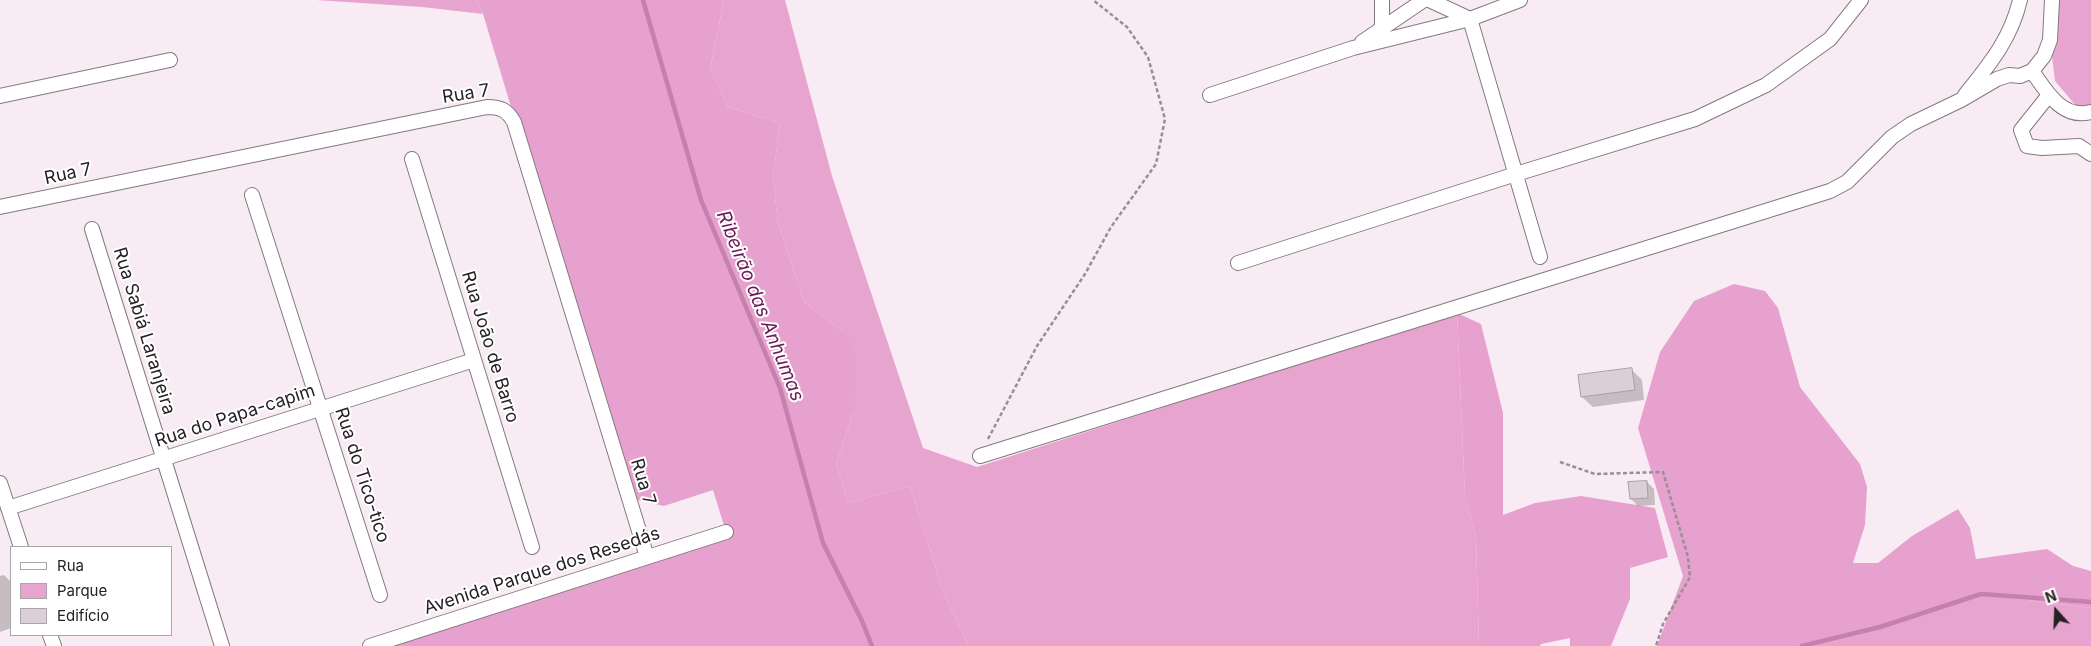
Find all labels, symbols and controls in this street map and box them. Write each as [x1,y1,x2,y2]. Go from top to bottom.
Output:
street label: Rua 7 [441,80,491,108]
street label: Rua 7 [42,158,94,190]
water label: Ribeirão das Anhumas [711,207,809,405]
street label: Rua Sabiá Laranjeira [108,245,180,417]
street label: Rua João de Barro [457,269,523,425]
street label: Rua do Papa-capim [152,380,318,452]
street label: Rua do Tico-tico [330,405,394,545]
street label: Rua 7 [626,456,660,508]
street label: Avenida Parque dos Resedás [421,523,663,619]
legend [10,546,172,636]
text: Rua [57,556,84,575]
text: Parque [57,581,107,600]
north arrow [2031,586,2081,636]
text: N [2043,587,2059,606]
text: Edifício [57,606,109,625]

